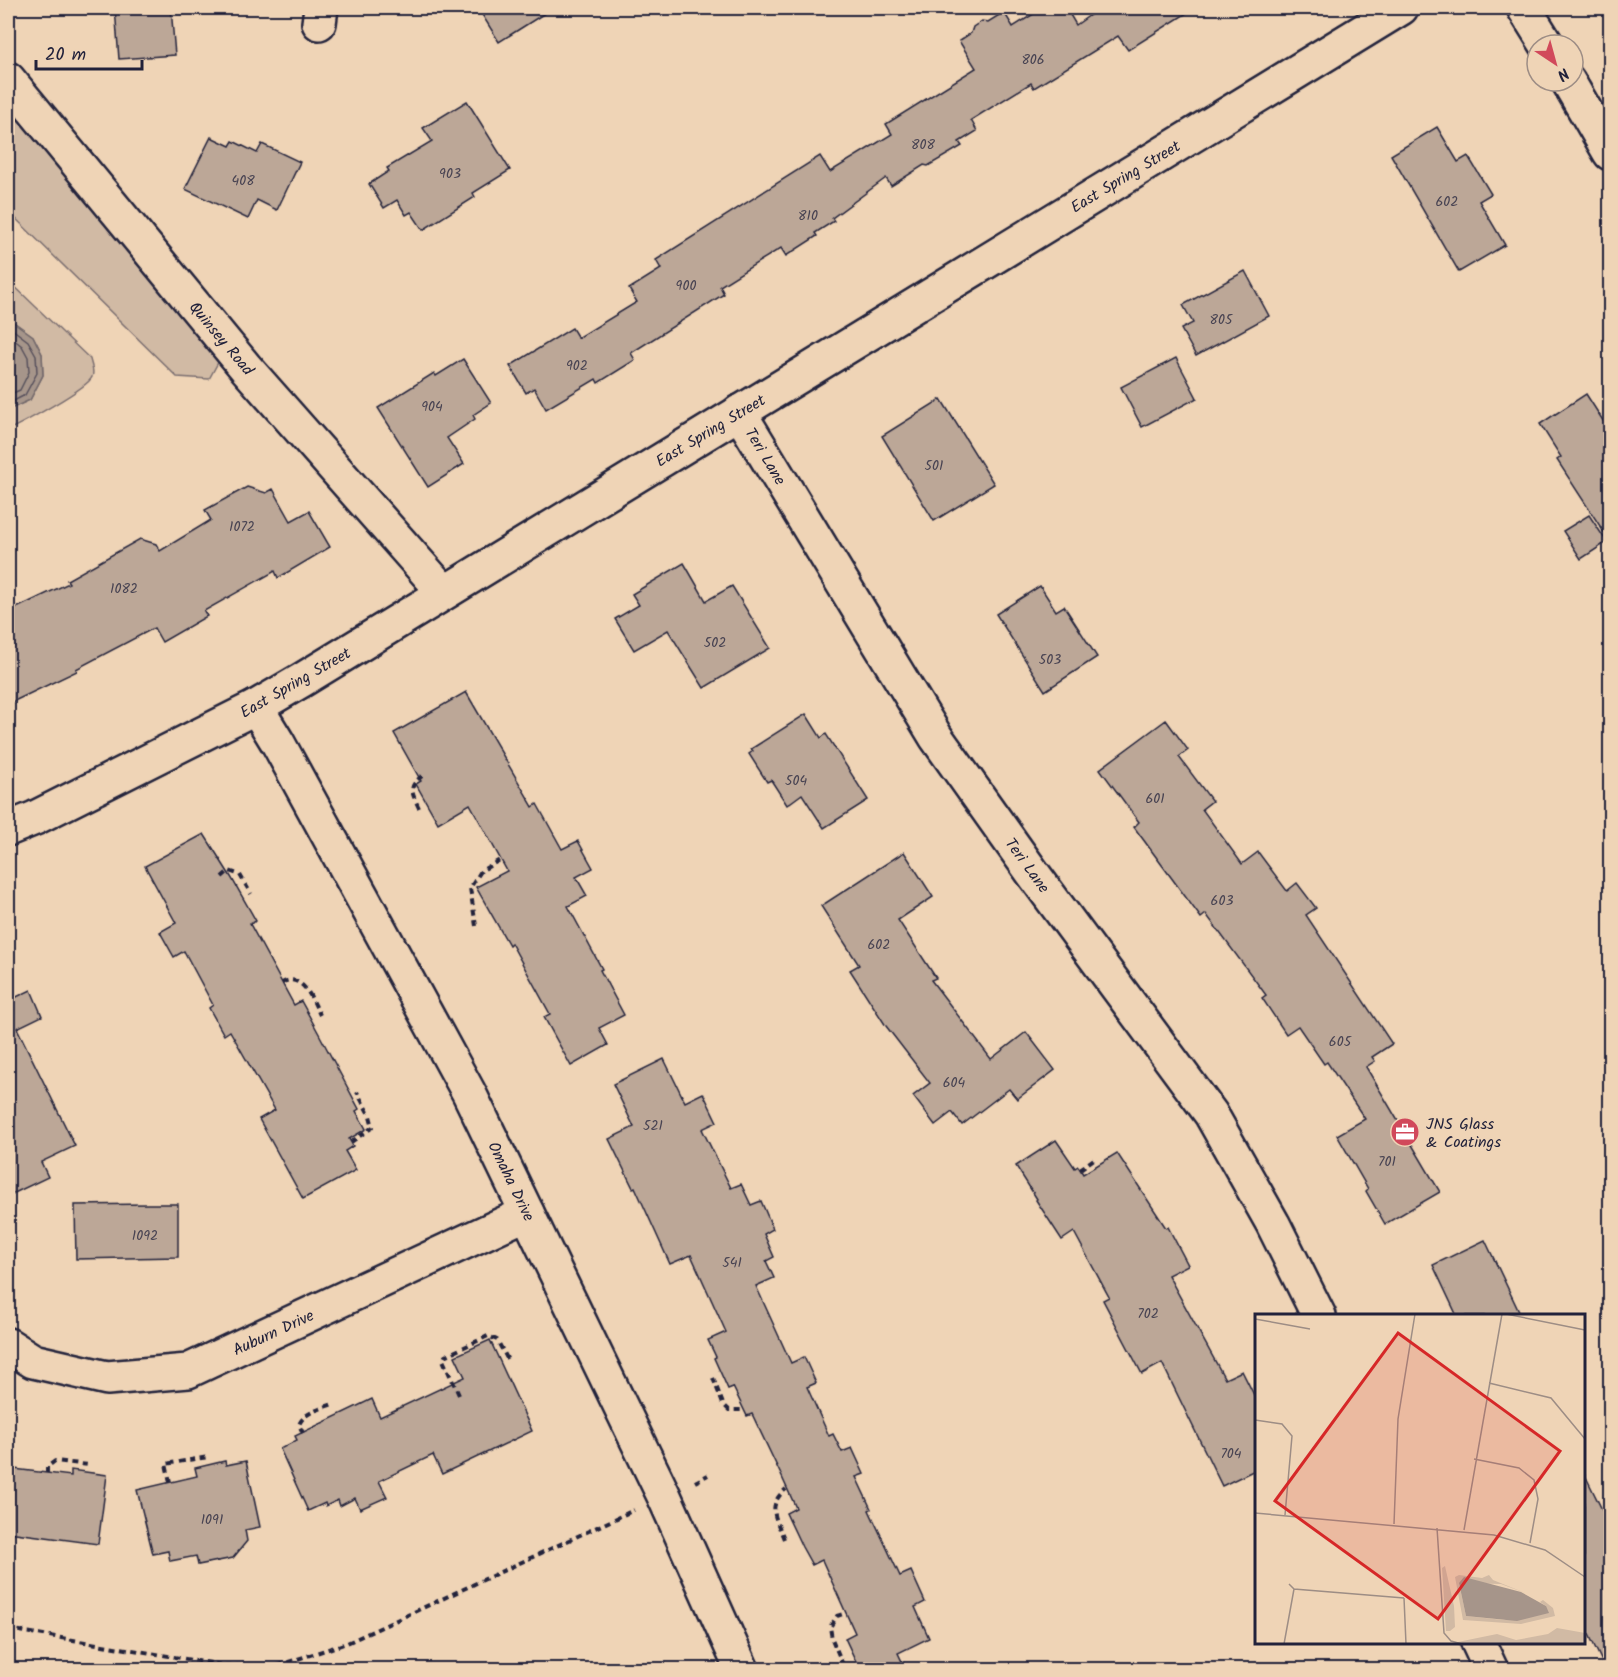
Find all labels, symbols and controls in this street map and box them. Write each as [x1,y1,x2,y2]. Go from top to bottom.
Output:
scale bar [36,33,142,71]
north arrow [1525,33,1585,93]
text: 20 m [45,41,86,70]
house number: 806 [1021,49,1045,71]
text: N [1551,61,1574,87]
house number: 808 [911,134,935,156]
street label: East Spring Street [1066,134,1186,220]
house number: 903 [439,163,461,185]
house number: 408 [231,170,255,192]
house number: 602 [1436,191,1458,213]
house number: 810 [798,205,818,227]
house number: 900 [676,275,696,297]
street label: Quinsey Road [182,296,260,382]
house number: 805 [1210,309,1234,331]
house number: 902 [566,355,588,377]
street label: East Spring Street [651,388,771,474]
house number: 904 [421,396,443,418]
street label: Teri Lane [738,423,792,490]
house number: 501 [925,455,943,477]
house number: 1072 [229,516,255,538]
house number: 1082 [110,578,138,600]
house number: 502 [704,632,726,654]
street label: East Spring Street [236,641,357,725]
house number: 503 [1039,649,1061,671]
house number: 504 [785,770,807,792]
house number: 601 [1145,788,1165,810]
street label: Teri Lane [998,833,1055,899]
house number: 603 [1211,890,1233,912]
house number: 602 [868,934,890,956]
house number: 605 [1329,1031,1353,1053]
house number: 604 [943,1072,966,1094]
place label: JNS Glass & Coatings [1426,1112,1501,1155]
house number: 521 [643,1115,663,1137]
office icon: JNS Glass & Coatings [1389,1116,1421,1148]
street label: Omaha Drive [481,1138,541,1226]
house number: 701 [1378,1151,1396,1173]
house number: 1092 [132,1225,158,1247]
house number: 541 [722,1252,742,1274]
house number: 702 [1137,1303,1159,1325]
street label: Auburn Drive [229,1304,318,1363]
inset map [1255,1314,1585,1644]
house number: 704 [1220,1443,1242,1465]
house number: 1091 [201,1509,223,1531]

